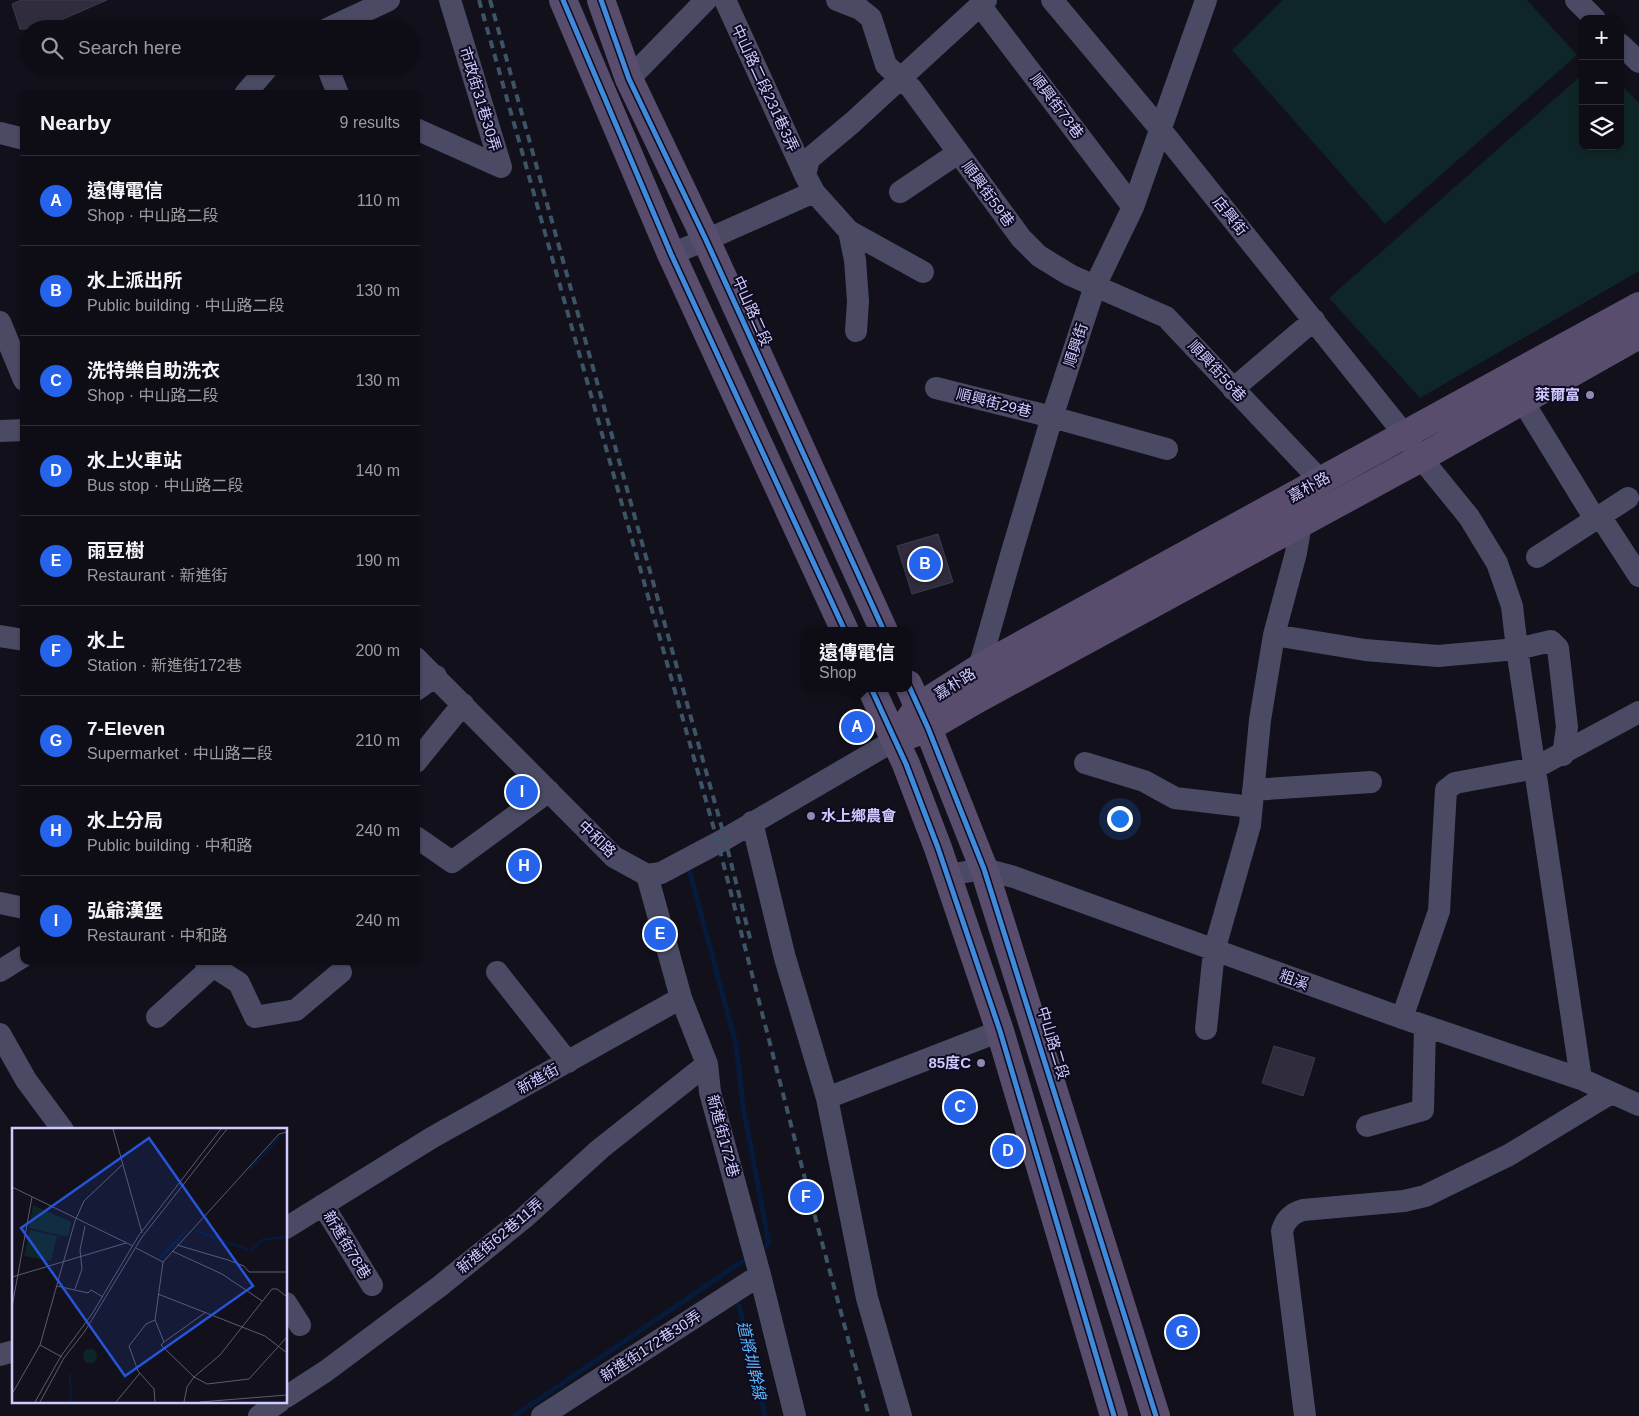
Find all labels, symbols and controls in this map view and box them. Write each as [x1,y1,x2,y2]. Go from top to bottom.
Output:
map controls [1579,15,1624,150]
button: + [1579,15,1624,60]
search box [20,20,420,75]
street label: 中山路二段231巷3弄 [729,21,802,154]
icon: search [38,34,66,62]
text: Search here [78,37,182,58]
street label: 市政街31巷30弄 [457,45,504,153]
button: − [1579,60,1624,105]
street label: 順興街73巷 [1028,70,1087,141]
button: layers [1579,105,1624,150]
text: Nearby [40,111,111,134]
text: 9 results [340,114,400,131]
street label: 順興街59巷 [959,158,1018,230]
text: 遠傳電信 [87,180,163,201]
text: A [50,192,62,209]
text: 110 m [357,192,400,209]
street label: 店興街 [1210,193,1251,239]
text: Shop · 中山路二段 [87,207,219,224]
text: 水上派出所 [87,270,182,291]
street label: 中山路二段 [729,273,775,349]
text: B [50,282,62,299]
text: 130 m [356,282,400,299]
text: Public building · 中山路二段 [87,297,284,314]
street label: 順興街 [1060,321,1091,369]
street label: 順興街56巷 [1185,337,1250,404]
text: 洗特樂自助洗衣 [87,360,220,381]
text: C [50,372,62,389]
text: 130 m [356,372,400,389]
street label: 順興街29巷 [955,385,1033,420]
place label: 萊爾富 [1535,386,1580,403]
text: Shop · 中山路二段 [87,387,219,404]
marker: 萊爾富 [1584,389,1596,401]
text: 水上火車站 [87,450,182,471]
text: D [50,462,62,479]
text: 140 m [356,462,400,479]
street label: 嘉朴路 [1285,468,1333,505]
text: Bus stop · 中山路二段 [87,477,243,494]
text: 雨豆樹 [87,540,144,561]
pin: B [909,545,941,583]
text: E [51,552,61,569]
text: 190 m [356,552,400,569]
text: Restaurant · 新進街 [87,567,228,584]
popup [802,627,912,692]
text: 水上 [87,630,125,651]
text: F [51,642,61,659]
text: 200 m [356,642,400,659]
text: 遠傳電信 [819,642,895,663]
text: Station · 新進街172巷 [87,657,242,674]
text: Shop [819,664,856,681]
street label: 嘉朴路 [931,664,978,703]
pin: A [841,708,873,746]
text: 7-Eleven [87,718,165,739]
text: G [50,732,62,749]
text: 210 m [356,732,400,749]
text: Supermarket · 中山路二段 [87,745,273,762]
pin: I [506,773,538,811]
your location [1107,806,1133,832]
place label: 水上鄉農會 [821,807,896,824]
text: 水上分局 [87,810,163,831]
marker: 水上鄉農會 [805,810,817,822]
street label: 中和路 [575,817,619,860]
text: H [50,822,62,839]
text: 240 m [356,822,400,839]
text: Public building · 中和路 [87,837,252,854]
pin: H [508,847,540,885]
text: 弘爺漢堡 [87,900,163,921]
text: I [54,912,58,929]
text: 240 m [356,912,400,929]
pin: E [644,915,676,953]
text: Restaurant · 中和路 [87,927,228,944]
street label: 粗溪 [1277,966,1311,993]
street label: 中山路二段 [1034,1004,1073,1081]
place label: 85度C [928,1054,971,1071]
marker: 85度C [975,1057,987,1069]
street label: 新進街 [514,1060,562,1097]
pin: C [944,1088,976,1126]
street label: 新進街172巷 [704,1093,743,1179]
inset map [12,1128,288,1404]
pin: D [992,1132,1024,1170]
pin: F [790,1178,822,1216]
street label: 新進街62巷11弄 [453,1195,546,1277]
street label: 新進街78巷 [320,1207,374,1282]
street label: 新進街172巷30弄 [597,1307,704,1384]
pin: G [1166,1313,1198,1351]
water label: 道將圳幹線 [734,1319,769,1403]

